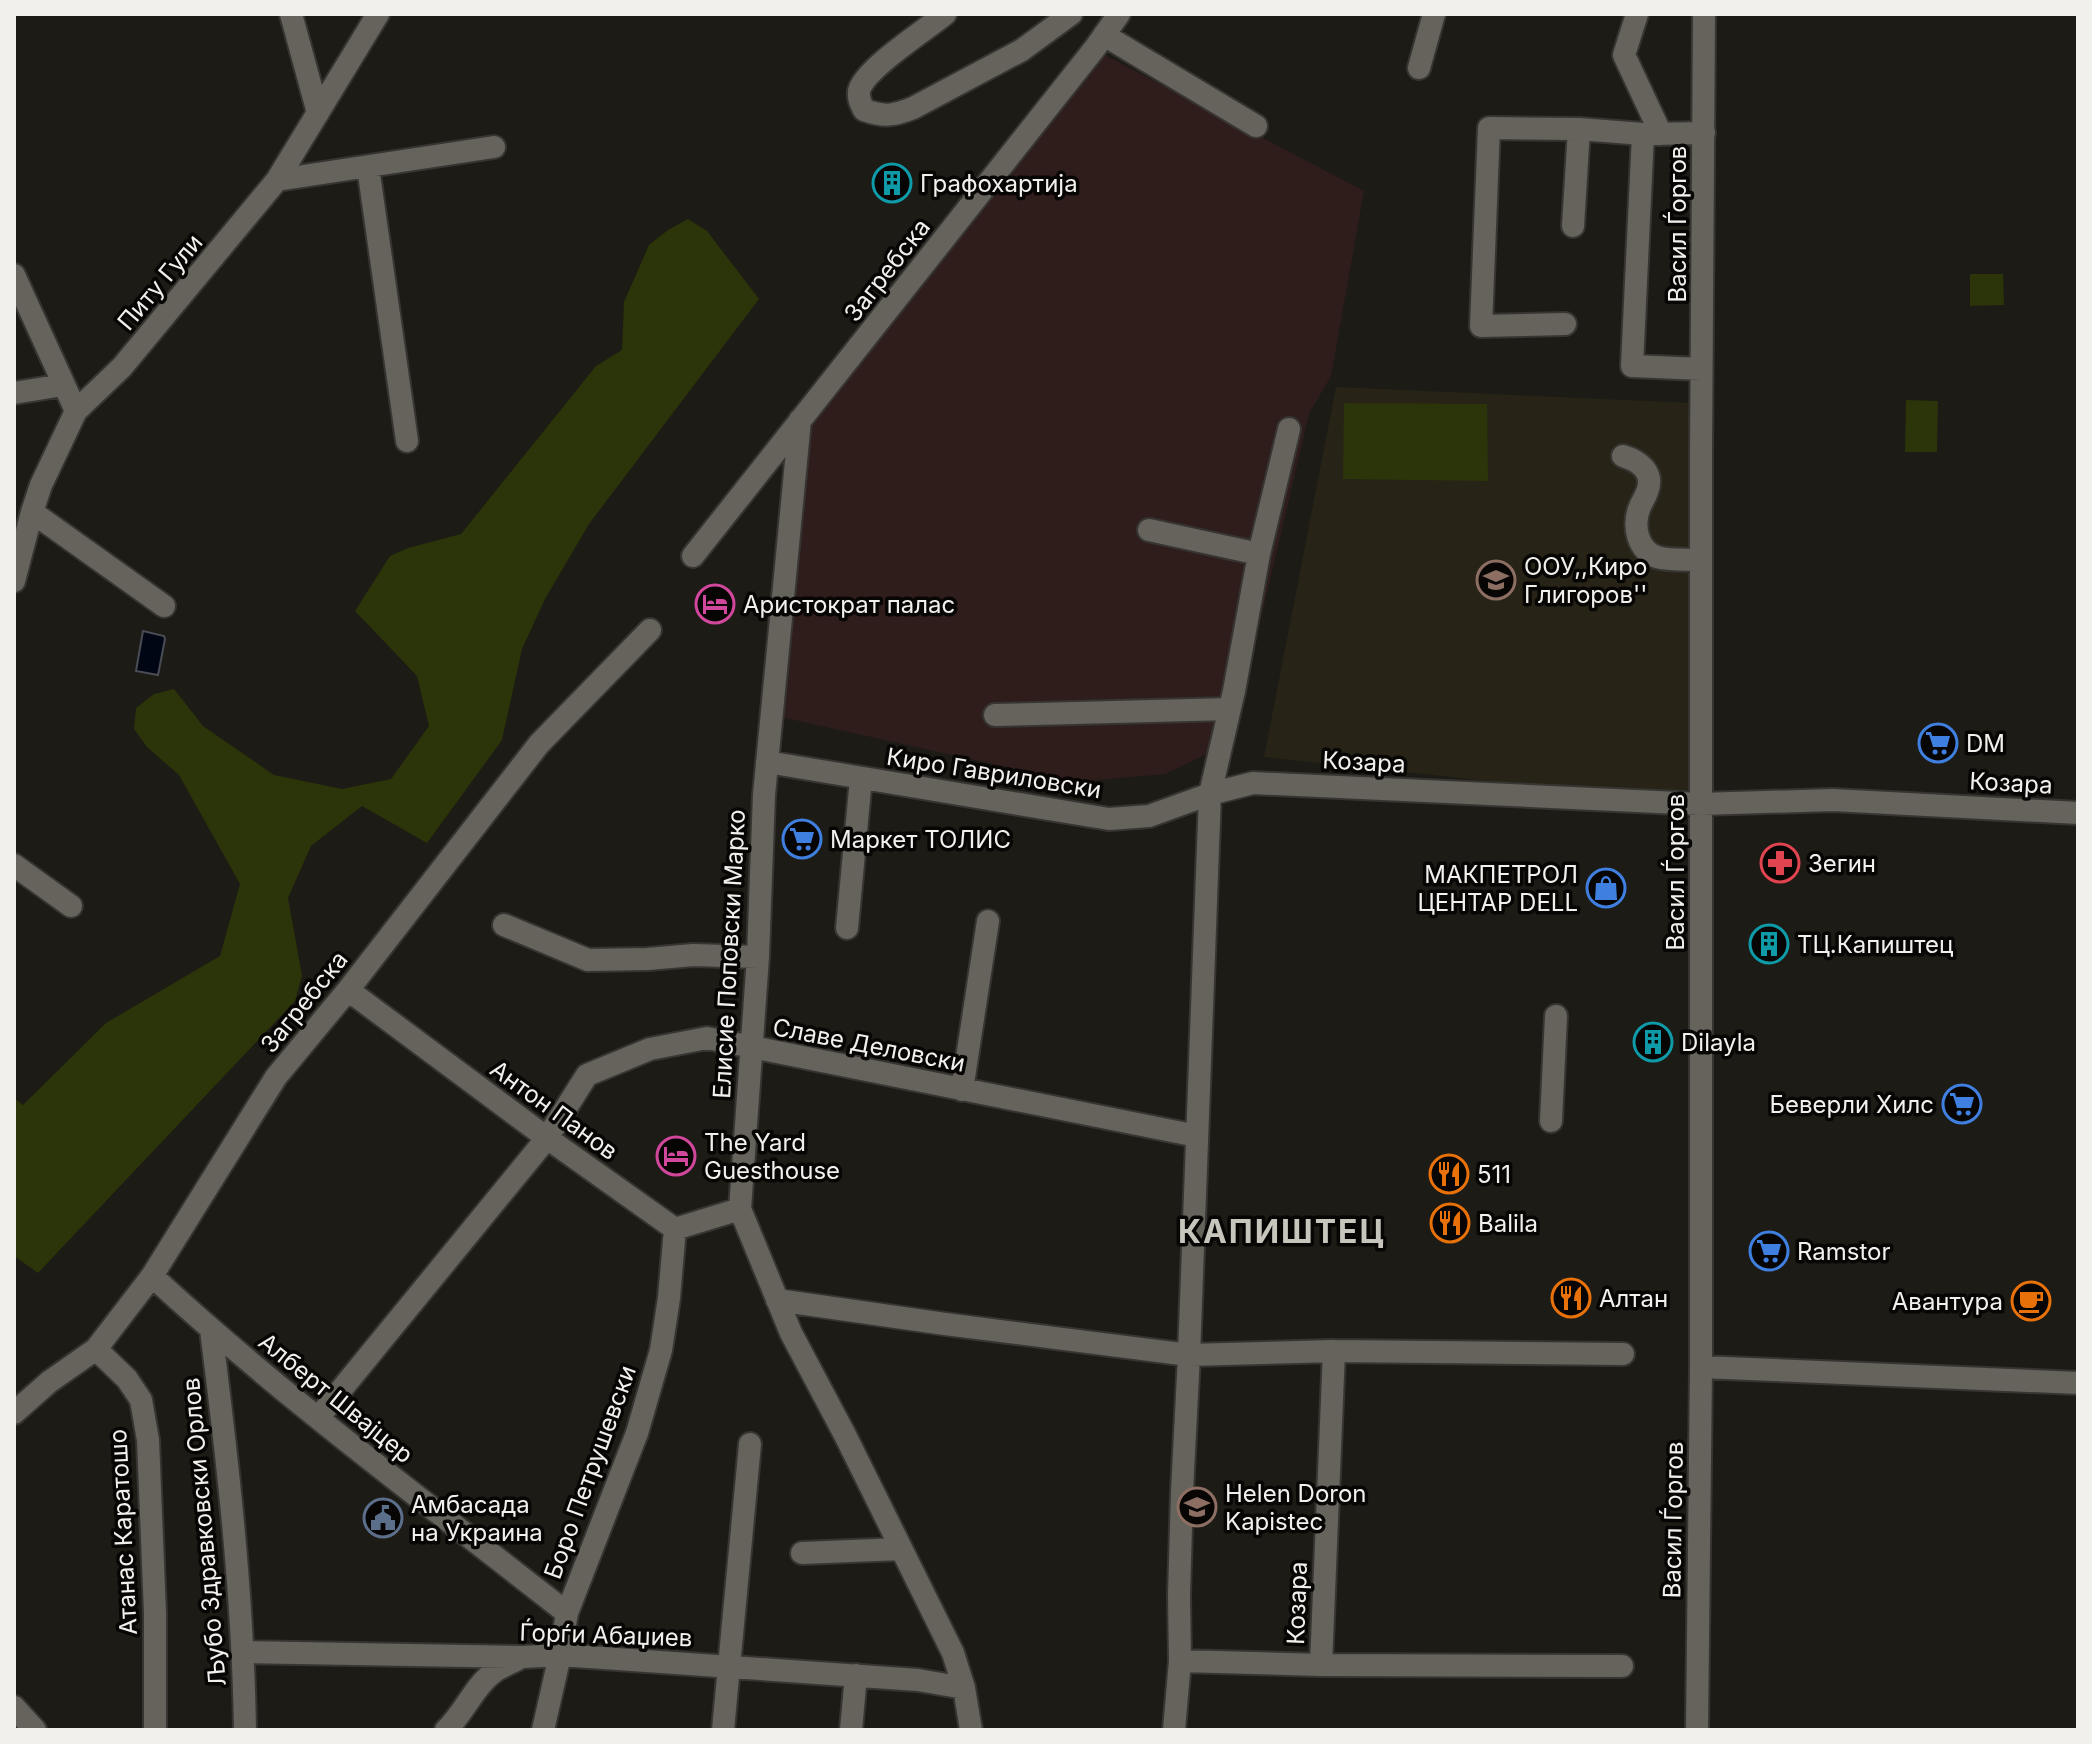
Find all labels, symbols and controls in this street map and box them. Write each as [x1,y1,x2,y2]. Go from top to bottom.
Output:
street label: Васил Ѓоргов [1662,146,1692,302]
building icon: Графохартија [871,162,913,204]
place label: Графохартија [920,169,1078,198]
street label: Загребска [838,213,936,327]
street label: Питу Гули [111,228,209,336]
place label: ООУ,,Киро Глигоров'' [1524,552,1647,609]
school or university icon: ООУ,,Киро Глигоров'' [1475,559,1517,601]
hotel icon: Аристократ палас [694,583,736,625]
place label: Аристократ палас [743,590,955,619]
supermarket icon: DM [1917,722,1959,764]
place label: DM [1966,729,2005,758]
street label: Киро Гавриловски [885,742,1103,804]
street label: Козара [1322,745,1406,779]
street label: Козара [1969,766,2053,800]
street label: Васил Ѓоргов [1660,794,1690,950]
street label: Елисие Поповски Марко [707,809,751,1099]
supermarket icon: Маркет ТОЛИС [781,818,823,860]
place label: Маркет ТОЛИС [830,825,1011,854]
pharmacy icon: Зегин [1759,842,1801,884]
place label: Зегин [1808,849,1876,878]
place label: МАКПЕТРОЛ ЦЕНТАР DELL [1417,860,1578,917]
shop icon: МАКПЕТРОЛ ЦЕНТАР DELL [1585,867,1627,909]
building icon: ТЦ.Капиштец [1748,923,1790,965]
place label: ТЦ.Капиштец [1797,930,1953,959]
street label: Загребска [254,945,354,1059]
street label: Славе Деловски [770,1012,968,1078]
building icon: Dilayla [1632,1021,1674,1063]
place label: Dilayla [1681,1028,1756,1057]
street label: Антон Панов [485,1054,623,1166]
supermarket icon: Беверли Хилс [1941,1083,1983,1125]
place label: Беверли Хилс [1769,1090,1934,1119]
place label: The Yard Guesthouse [704,1128,840,1185]
hotel icon: The Yard Guesthouse [655,1135,697,1177]
restaurant icon: 511 [1428,1153,1470,1195]
place label: 511 [1477,1160,1511,1189]
restaurant icon: Balila [1429,1202,1471,1244]
place label: Balila [1478,1209,1538,1238]
district label: КАПИШТЕЦ [1178,1212,1386,1251]
supermarket icon: Ramstor [1748,1230,1790,1272]
place label: Ramstor [1797,1237,1891,1266]
restaurant icon: Алтан [1550,1277,1592,1319]
cafe icon: Авантура [2010,1280,2052,1322]
place label: Алтан [1599,1284,1668,1313]
place label: Авантура [1892,1287,2003,1316]
street label: Алберт Швајцер [253,1327,419,1469]
street label: Боро Петрушевски [538,1361,642,1583]
street label: Љубо Здравковски Орлов [176,1376,232,1688]
street label: Атанас Каратошо [103,1428,143,1636]
street label: Васил Ѓоргов [1656,1441,1689,1599]
place label: Helen Doron Kapistec [1225,1479,1366,1536]
school or university icon: Helen Doron Kapistec [1176,1486,1218,1528]
place label: Амбасада на Украина [411,1490,543,1547]
public building icon: Амбасада на Украина [362,1497,404,1539]
street label: Козара [1281,1561,1313,1645]
street label: Ѓорѓи Абаџиев [519,1616,693,1653]

